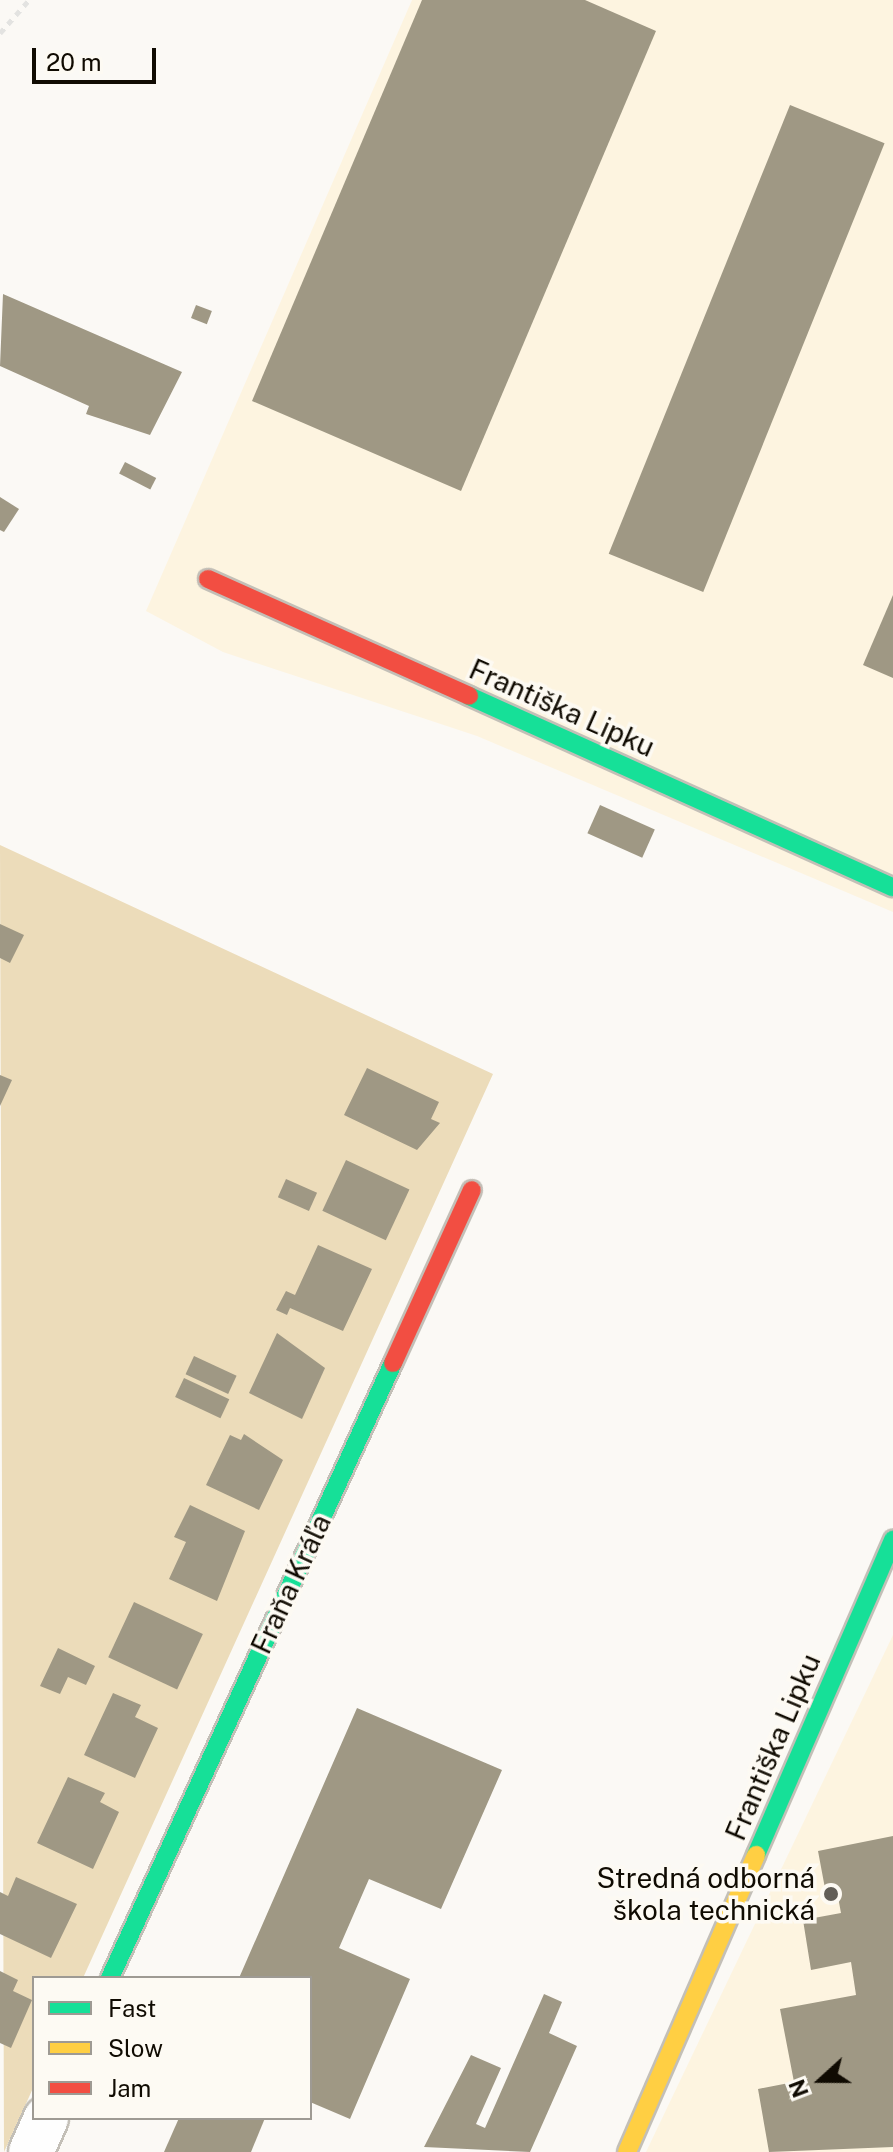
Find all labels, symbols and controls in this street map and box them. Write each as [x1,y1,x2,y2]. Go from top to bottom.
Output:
scale bar [36,32,160,82]
text: 20 m [46,48,102,76]
street label: Františka Lipku [464,652,660,764]
street label: Fraňa Kráľa [244,1509,338,1659]
street label: Františka Lipku [719,1649,827,1845]
place label: Stredná odborná škola technická [596,1861,815,1927]
marker: Stredná odborná škola technická [822,1885,840,1903]
legend [32,1976,312,2120]
text: Fast [108,1994,156,2022]
text: Slow [108,2034,163,2062]
north arrow [781,2040,861,2120]
text: Jam [108,2074,151,2102]
text: N [783,2076,814,2101]

